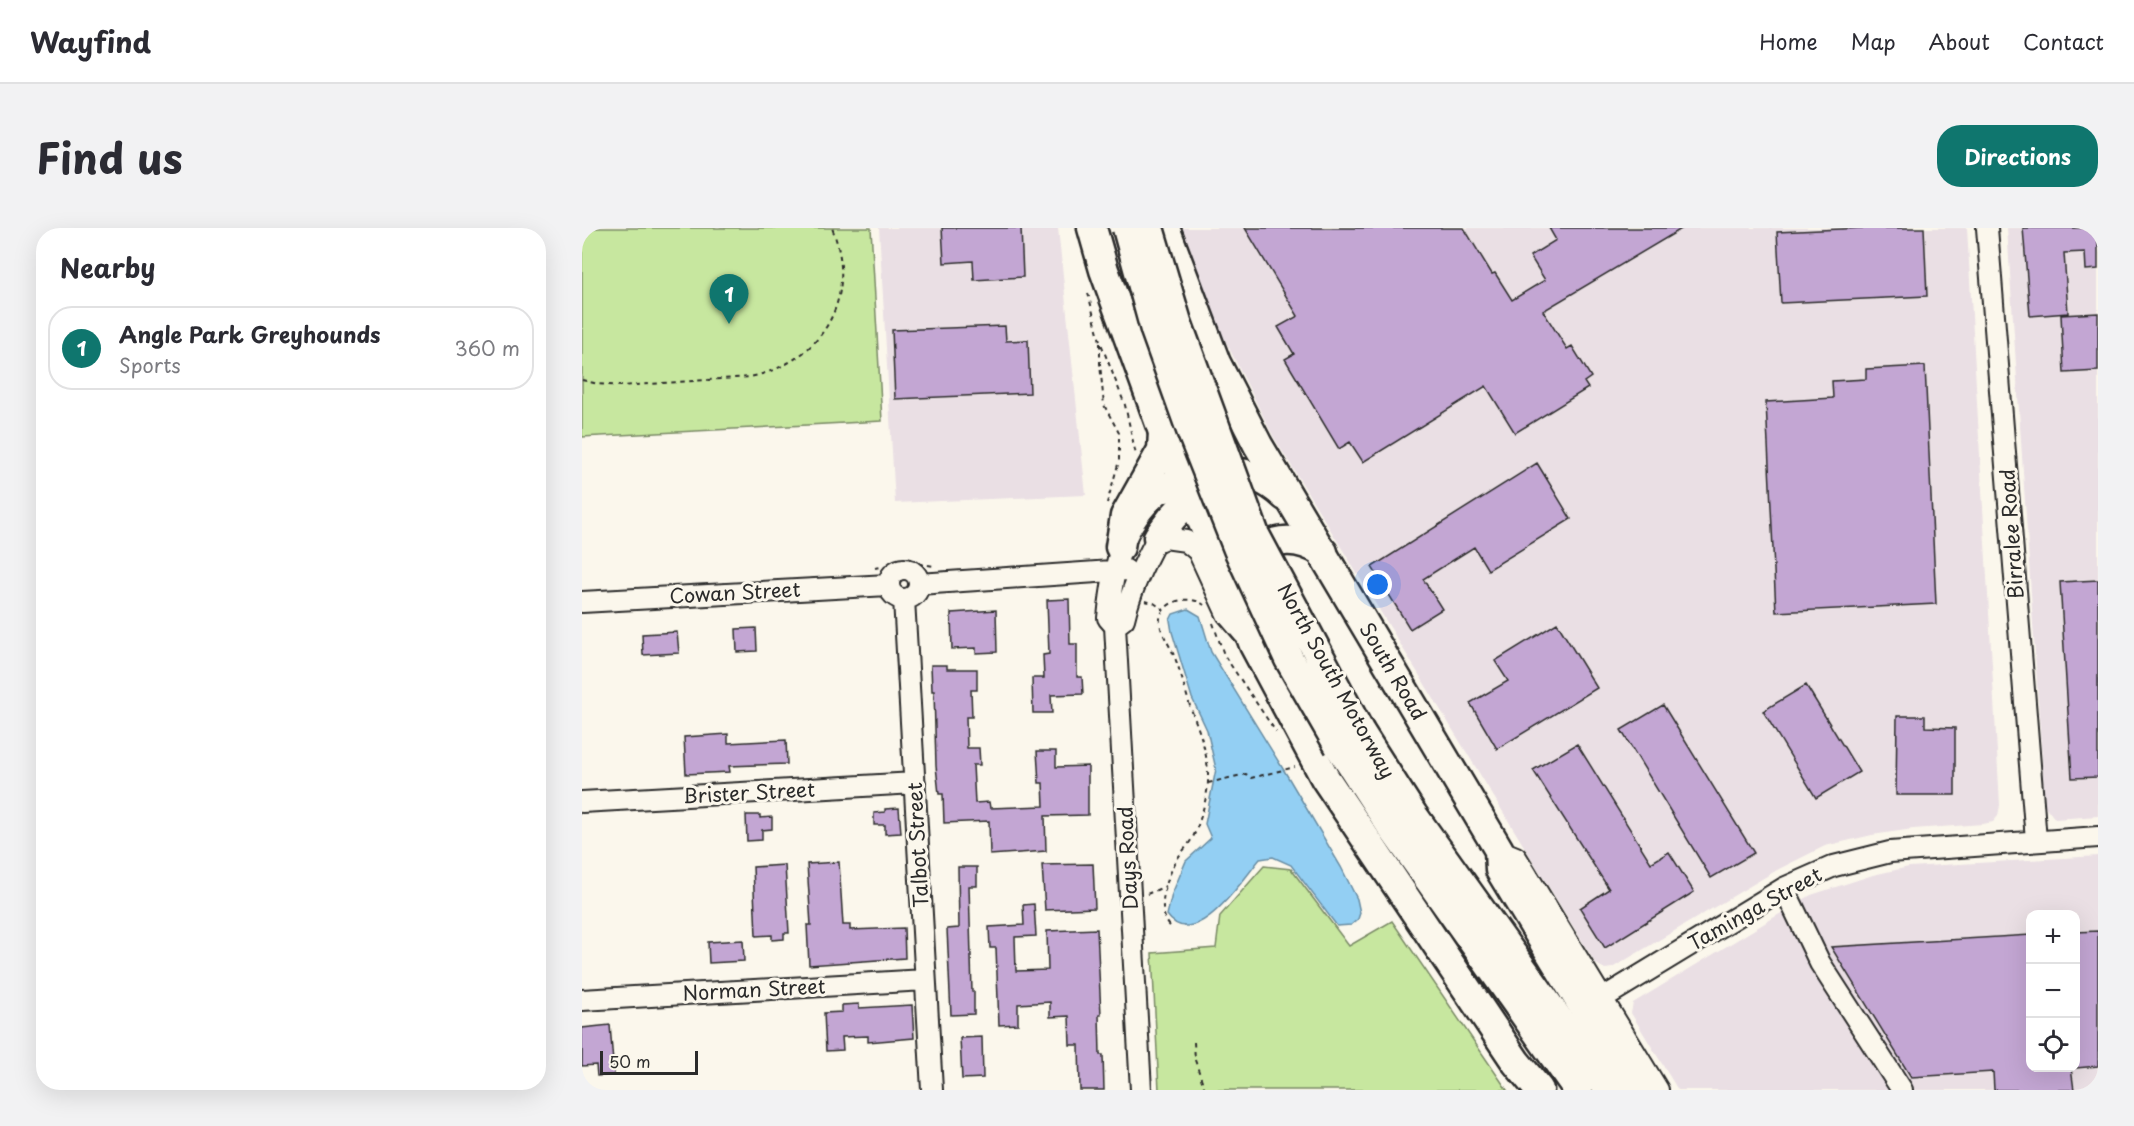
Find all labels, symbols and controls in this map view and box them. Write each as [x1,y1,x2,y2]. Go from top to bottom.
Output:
text: Wayfind [30,20,151,63]
text: Home [1759,25,1818,57]
text: Map [1851,25,1896,57]
text: About [1929,25,1990,57]
text: Contact [2023,25,2104,57]
text: Find us [36,125,183,188]
button: Directions [1937,125,2098,187]
text: Nearby [60,248,155,287]
pin: 1 [710,274,748,324]
text: Angle Park Greyhounds [119,317,381,350]
text: 1 [77,333,86,363]
text: 360 m [454,333,520,363]
text: Sports [119,350,181,380]
street label: Birralee Road [1991,468,2031,600]
your location [1363,570,1392,599]
street label: Cowan Street [669,574,801,610]
street label: North South Motorway [1271,577,1403,784]
street label: South Road [1353,616,1434,726]
street label: Brister Street [682,774,816,810]
street label: Talbot Street [899,782,935,909]
street label: Days Road [1109,806,1145,911]
street label: Taminga Street [1682,859,1827,957]
map controls [2026,910,2080,1072]
button: + [2026,910,2080,964]
button: − [2026,964,2080,1018]
street label: Norman Street [682,970,826,1008]
button: locate [2026,1018,2080,1072]
scale bar [600,1048,698,1076]
text: 50 m [609,1049,650,1073]

